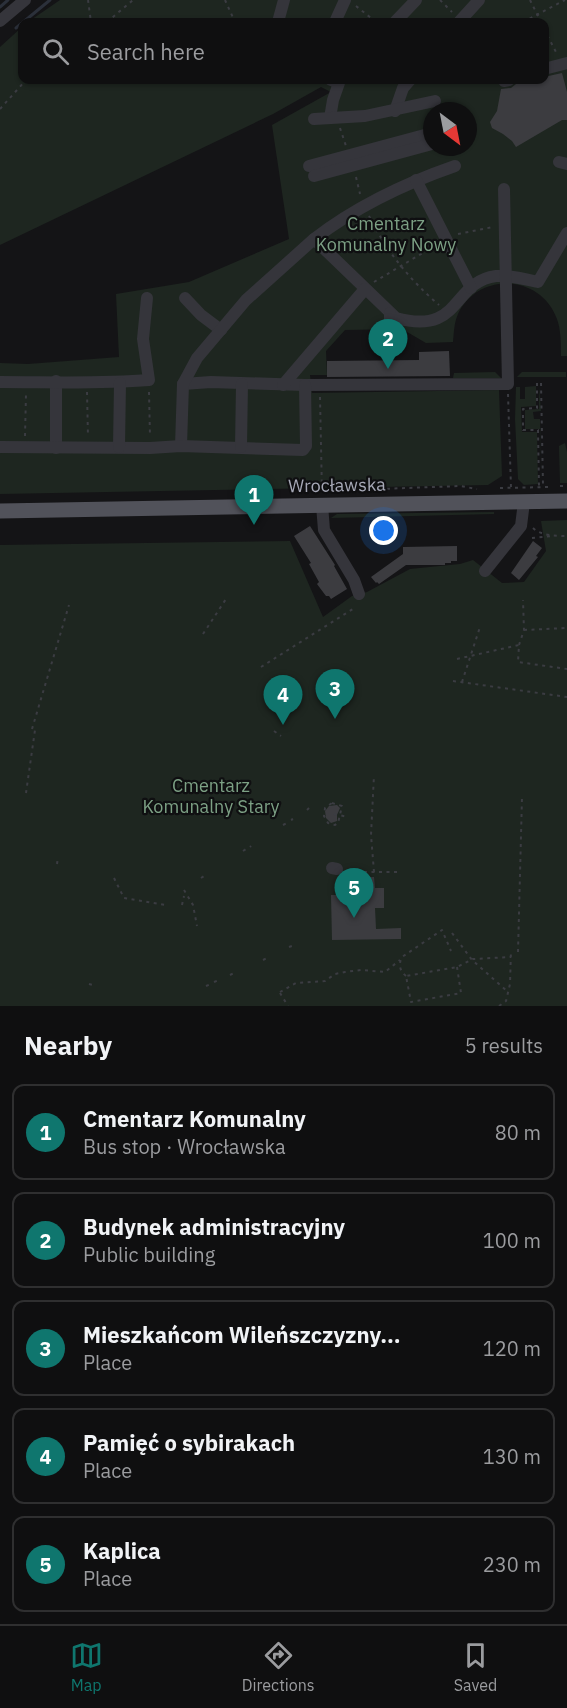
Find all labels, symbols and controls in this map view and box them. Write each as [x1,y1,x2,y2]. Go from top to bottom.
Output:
search box [18,18,549,84]
icon: search [39,35,72,68]
text: Search here [87,37,205,66]
north arrow [423,102,477,156]
park label: Cmentarz Komunalny Nowy [316,212,456,256]
pin: 2 [368,320,408,369]
street label: Wrocławska [288,473,386,497]
pin: 1 [234,476,274,525]
your location [369,516,398,545]
pin: 3 [316,670,354,719]
pin: 4 [264,676,302,725]
park label: Cmentarz Komunalny Stary [142,774,280,818]
pin: 5 [334,868,374,918]
text: Nearby [24,1028,112,1062]
text: 5 results [465,1032,543,1059]
text: Cmentarz Komunalny [83,1104,306,1133]
text: 1 [40,1119,52,1146]
text: 80 m [495,1119,541,1146]
text: Bus stop · Wrocławska [83,1133,286,1160]
text: Budynek administracyjny [83,1212,345,1241]
text: 2 [40,1227,52,1254]
text: 100 m [483,1227,541,1254]
text: Public building [83,1241,215,1268]
text: Mieszkańcom Wileńszczyzny... [83,1320,401,1349]
text: 3 [40,1335,52,1362]
text: 120 m [483,1335,541,1362]
text: Place [83,1349,132,1376]
text: Pamięć o sybirakach [83,1428,295,1457]
text: 4 [40,1443,52,1470]
text: 130 m [483,1443,541,1470]
text: Place [83,1457,132,1484]
text: Kaplica [83,1536,161,1565]
text: 5 [40,1551,52,1578]
text: 230 m [483,1551,541,1578]
text: Place [83,1565,132,1592]
tab: Map [70,1639,103,1695]
tab: Directions [242,1639,315,1695]
tab: Saved [454,1639,497,1695]

